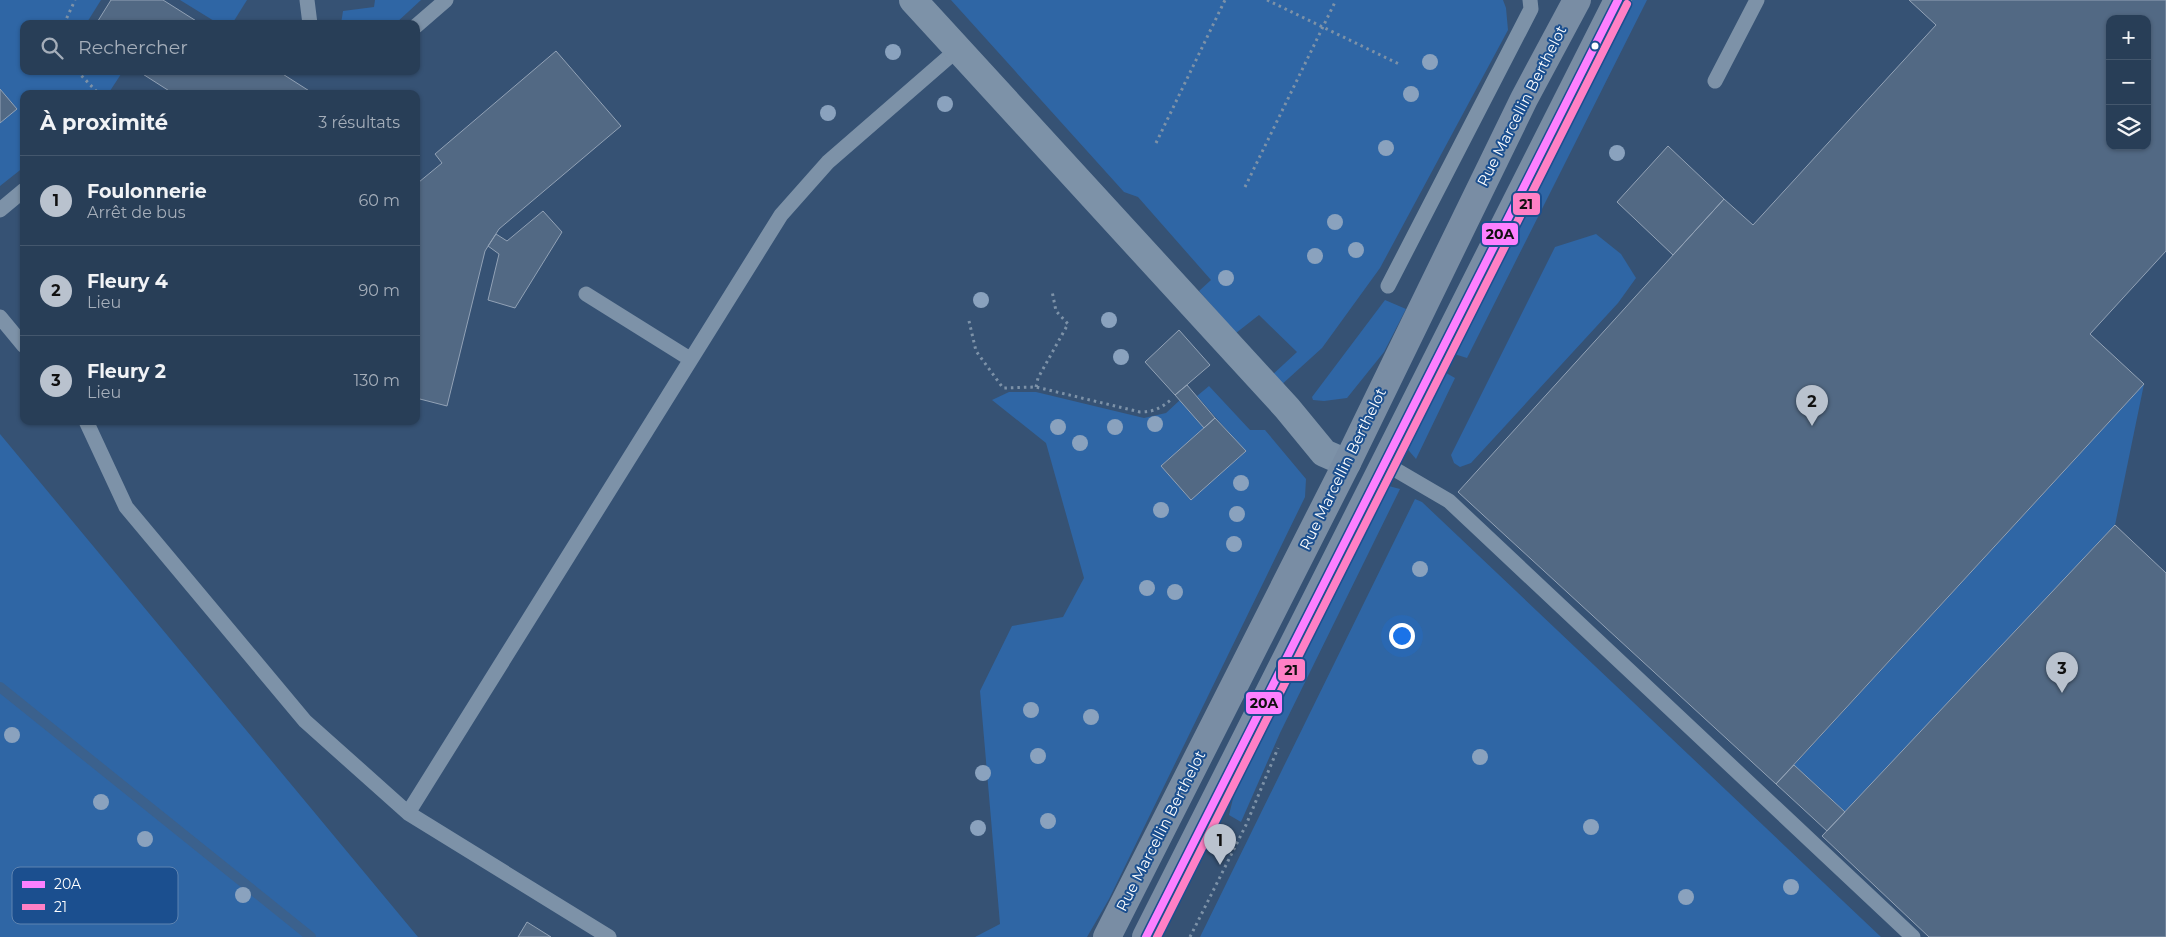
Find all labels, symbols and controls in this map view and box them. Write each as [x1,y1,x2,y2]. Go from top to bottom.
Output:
map controls [2106,15,2151,150]
button: + [2106,15,2151,60]
search box [20,20,420,75]
street label: Rue Marcellin Berthelot [1473,22,1570,189]
icon: search [38,34,66,62]
text: Rechercher [78,36,188,59]
unlabelled marker [1590,41,1600,51]
button: − [2106,60,2151,105]
button: layers [2106,105,2151,150]
text: À proximité [40,110,168,135]
text: 3 résultats [318,113,400,132]
text: Foulonnerie [87,180,207,203]
text: 1 [53,191,59,210]
text: 60 m [358,191,400,210]
line badge: 21 [1512,192,1541,216]
text: 21 [1519,195,1533,213]
text: Arrêt de bus [87,203,185,222]
line badge: 20A [1481,222,1519,246]
text: 20A [1486,225,1514,243]
text: Fleury 4 [87,270,168,293]
text: 2 [51,281,61,300]
text: 90 m [358,281,400,300]
text: Lieu [87,293,121,312]
text: Fleury 2 [87,360,166,383]
text: 3 [51,371,61,390]
text: 130 m [353,371,400,390]
text: Lieu [87,383,121,402]
street label: Rue Marcellin Berthelot [1295,385,1390,553]
pin: 2 [1796,385,1828,426]
your location [1389,623,1415,649]
pin: 3 [2046,652,2078,693]
line badge: 21 [1277,658,1306,682]
text: 21 [1284,661,1298,679]
line badge: 20A [1245,691,1283,715]
text: 20A [1250,694,1278,712]
street label: Rue Marcellin Berthelot [1112,747,1209,914]
pin: 1 [1204,824,1236,865]
legend [12,867,178,924]
text: 20A [54,875,82,893]
text: 21 [54,898,67,916]

